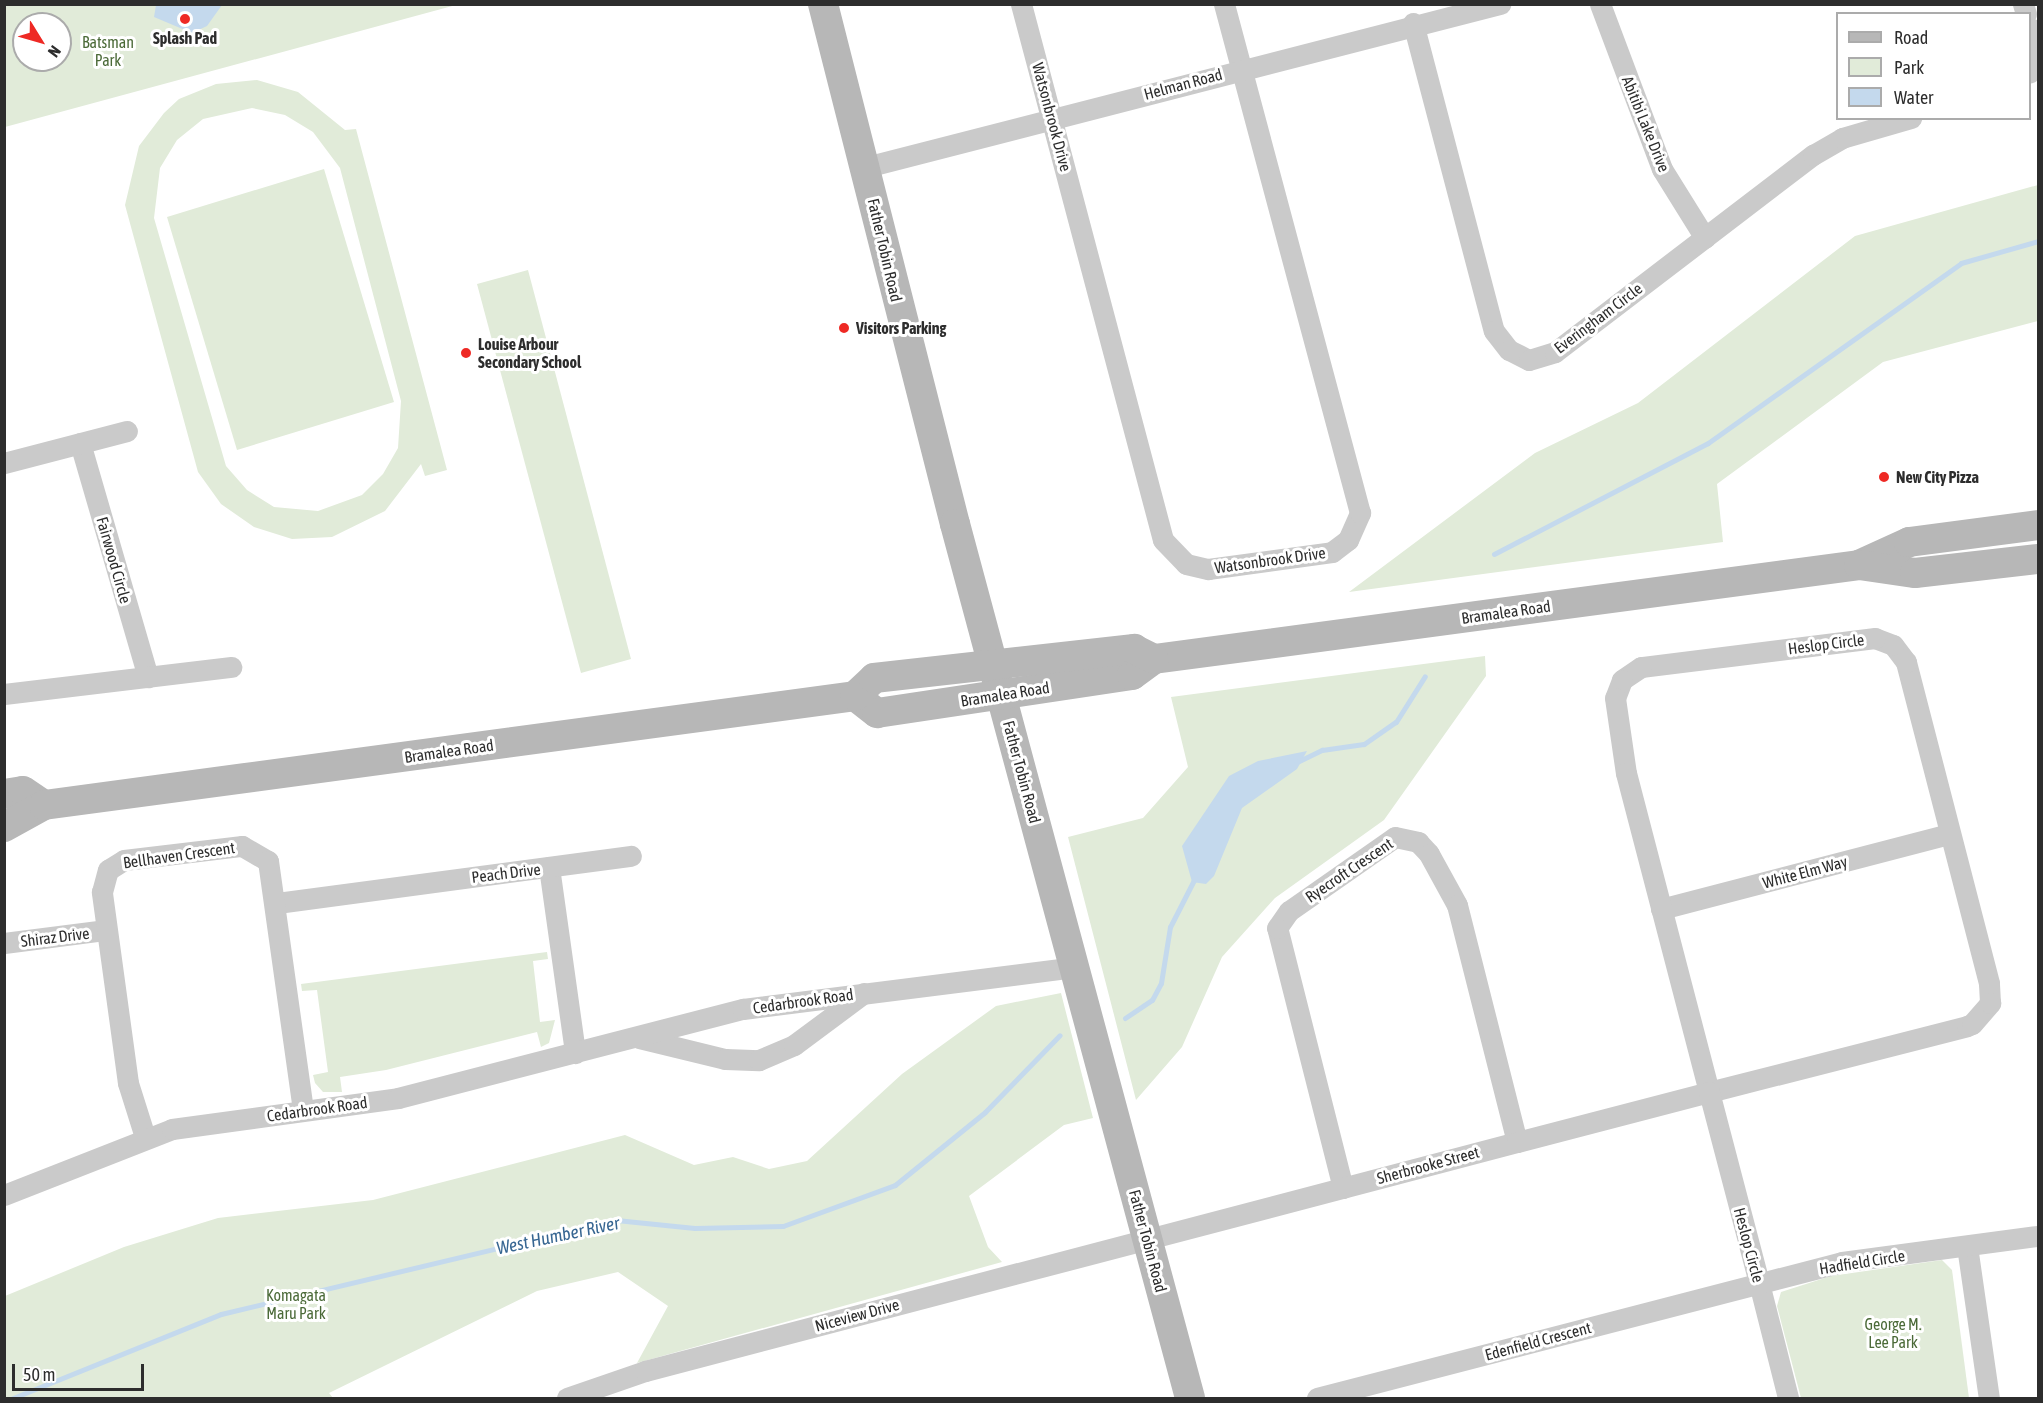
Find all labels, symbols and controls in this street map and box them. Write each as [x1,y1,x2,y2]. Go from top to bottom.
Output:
north arrow [12,12,72,72]
marker: Splash Pad [178,12,192,26]
legend [1836,12,2031,120]
text: Road [1894,27,1928,48]
place label: Splash Pad [153,28,217,48]
park label: Batsman Park [82,32,134,70]
text: N [45,42,65,61]
text: Park [1894,57,1924,78]
street label: Watsonbrook Drive [1028,61,1076,173]
street label: Helman Road [1142,64,1224,104]
street label: Abitibi Lake Drive [1618,73,1674,175]
text: Water [1894,87,1933,108]
street label: Father Tobin Road [864,196,906,304]
street label: Everingham Circle [1550,279,1646,357]
place label: Visitors Parking [856,318,946,338]
marker: Visitors Parking [837,321,851,335]
place label: Louise Arbour Secondary School [478,334,581,372]
marker: Louise Arbour Secondary School [459,346,473,360]
place label: New City Pizza [1896,467,1979,487]
marker: New City Pizza [1877,470,1891,484]
street label: Fairwood Circle [93,515,135,605]
street label: Watsonbrook Drive [1213,543,1327,577]
street label: Bramalea Road [1460,596,1552,628]
street label: Heslop Circle [1787,630,1865,658]
street label: Bramalea Road [959,677,1051,711]
street label: Father Tobin Road [999,719,1045,825]
street label: Bramalea Road [403,735,495,767]
street label: Ryecroft Crescent [1302,834,1396,906]
street label: Bellhaven Crescent [122,838,236,872]
street label: White Elm Way [1761,851,1849,893]
street label: Peach Drive [470,859,542,887]
street label: Shiraz Drive [20,923,90,951]
street label: Cedarbrook Road [752,984,854,1018]
street label: Cedarbrook Road [266,1092,368,1126]
street label: Sherbrooke Street [1375,1142,1481,1188]
street label: Father Tobin Road [1125,1188,1171,1294]
street label: Heslop Circle [1730,1206,1768,1284]
water label: West Humber River [495,1212,621,1260]
street label: Hadfield Circle [1818,1246,1906,1278]
park label: Komagata Maru Park [266,1285,326,1323]
street label: Niceview Drive [813,1295,901,1335]
park label: George M. Lee Park [1864,1314,1922,1352]
street label: Edenfield Crescent [1483,1318,1593,1364]
scale bar [15,1352,147,1390]
text: 50 m [23,1364,55,1385]

